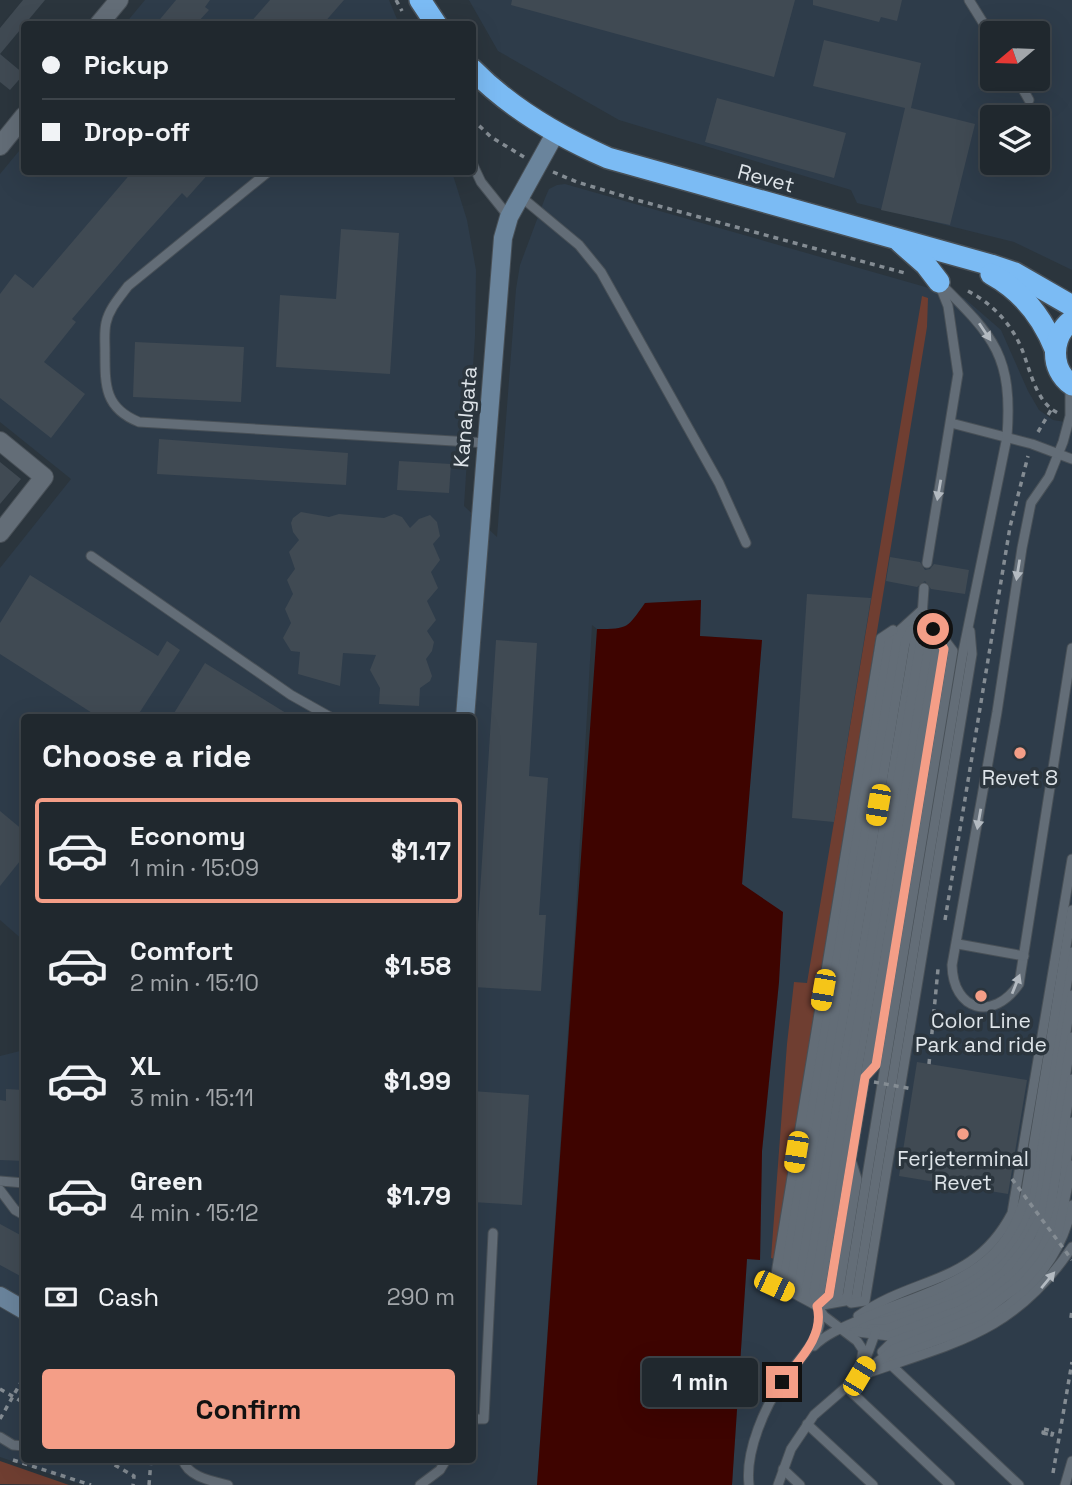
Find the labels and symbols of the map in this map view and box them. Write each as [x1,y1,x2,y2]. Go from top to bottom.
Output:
north arrow [980,21,1050,91]
street label: Revet [735,157,797,199]
one-way arrow [979,322,992,342]
street label: Kanalgata [447,365,483,469]
one-way arrow [933,479,944,501]
one-way arrow [1012,559,1023,581]
route start [917,613,949,645]
marker: Revet 8 [1012,745,1028,761]
place label: Revet 8 [982,764,1058,791]
car [865,782,892,828]
one-way arrow [973,808,984,830]
car [810,967,837,1013]
one-way arrow [1011,973,1022,994]
marker: Color Line Park and ride [973,988,989,1004]
place label: Color Line Park and ride [915,1007,1047,1058]
marker: Ferjeterminal Revet [955,1126,971,1142]
car [783,1130,810,1174]
place label: Ferjeterminal Revet [897,1145,1029,1196]
car [751,1268,798,1304]
one-way arrow [1041,1271,1056,1289]
car [840,1353,879,1399]
callout: 1 min [642,1358,758,1406]
route end [766,1366,798,1398]

